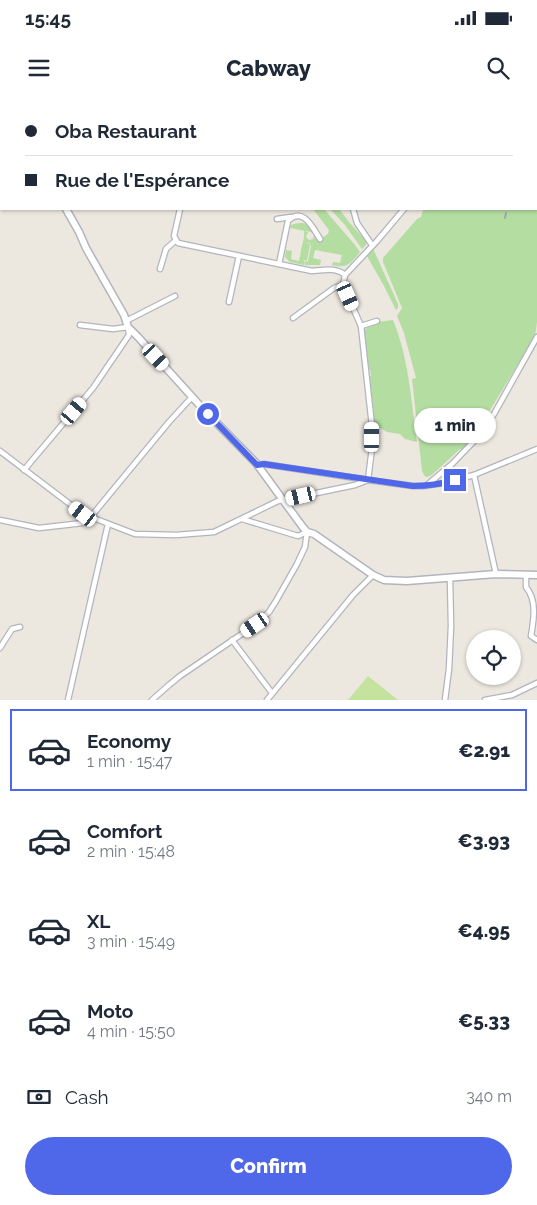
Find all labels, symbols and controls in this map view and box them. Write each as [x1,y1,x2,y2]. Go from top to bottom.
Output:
text: 15:45 [25,7,71,29]
icon: menu [25,54,53,82]
icon: search [484,54,512,82]
text: Cabway [226,55,311,81]
text: Oba Restaurant [55,120,197,142]
text: Rue de l'Espérance [55,169,229,191]
car [335,279,360,313]
car [140,341,171,373]
car [58,395,89,427]
route start [197,403,219,425]
callout: 1 min [414,408,496,442]
text: 1 min [434,416,476,435]
car [364,422,379,452]
route end [444,469,466,491]
car [284,485,317,507]
car [66,499,99,529]
car [238,610,271,640]
map controls [466,630,521,685]
button: locate [466,630,521,685]
icon: car [27,728,72,773]
text: Economy [87,730,171,752]
text: €2.91 [458,739,510,761]
text: 1 min · 15:47 [87,752,172,771]
icon: car [27,818,72,863]
text: Comfort [87,820,162,842]
text: €3.93 [457,829,510,851]
text: 2 min · 15:48 [87,842,175,861]
icon: car [27,908,72,953]
text: XL [87,910,110,932]
text: €4.95 [457,919,510,941]
text: 3 min · 15:49 [87,932,175,951]
icon: car [27,998,72,1043]
text: Moto [87,1000,133,1022]
text: €5.33 [458,1009,510,1031]
text: 4 min · 15:50 [87,1022,176,1041]
icon: cash [25,1083,53,1111]
text: Cash [65,1086,109,1108]
text: 340 m [466,1087,512,1106]
button: Confirm [25,1137,512,1195]

